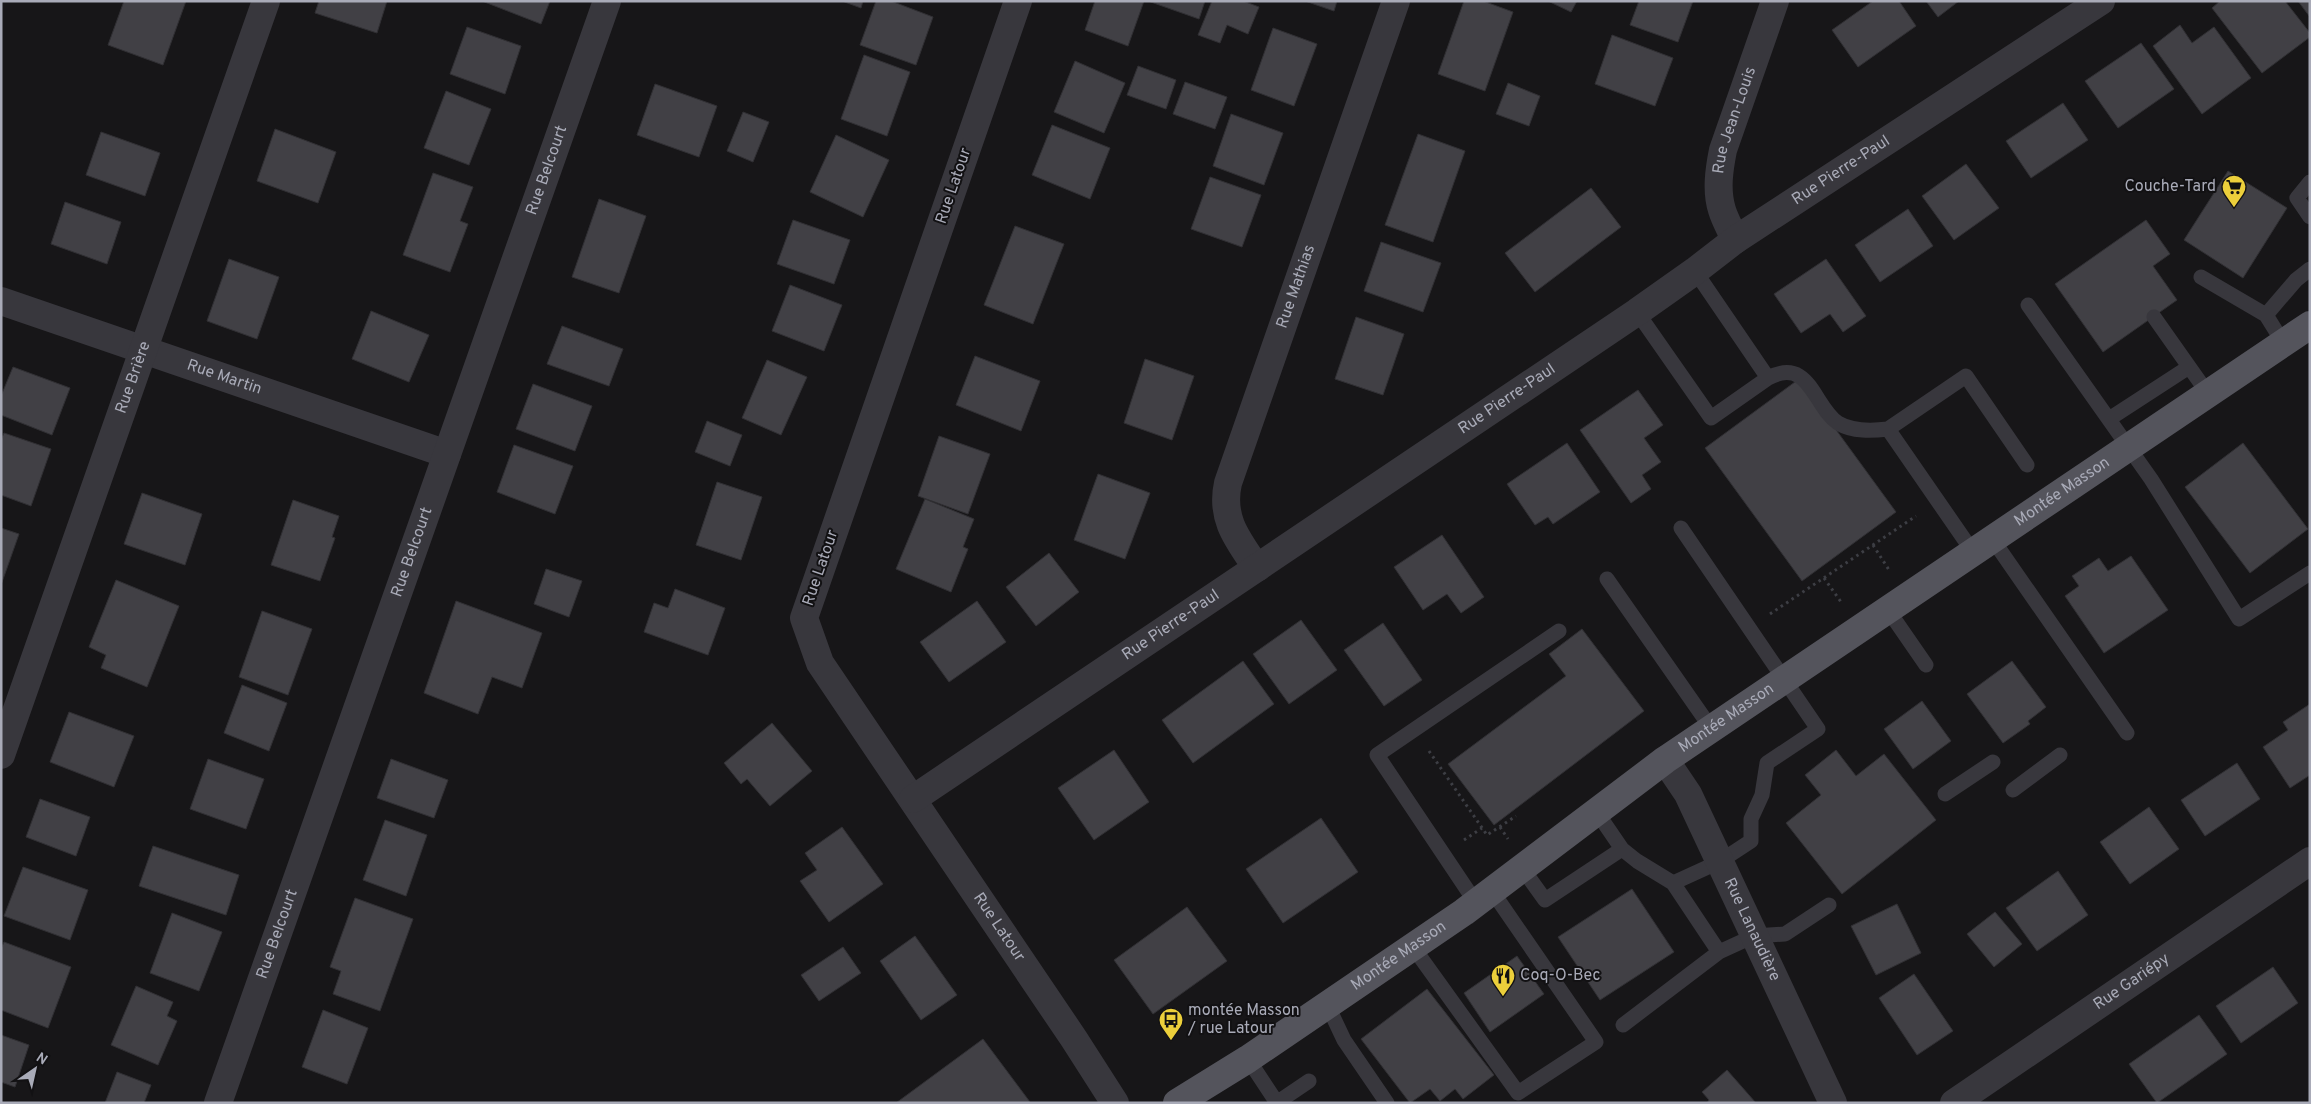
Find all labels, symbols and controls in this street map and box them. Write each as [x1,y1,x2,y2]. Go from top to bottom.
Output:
street label: Rue Jean-Louis [1709,64,1761,175]
street label: Rue Belcourt [522,123,572,218]
street label: Rue Pierre-Paul [1788,131,1894,210]
street label: Rue Latour [932,145,976,227]
supermarket icon: Couche-Tard [2221,174,2247,208]
place label: Couche-Tard [2124,177,2216,197]
street label: Rue Mathias [1273,242,1320,331]
street label: Rue Brière [112,339,156,417]
street label: Rue Martin [184,355,264,400]
street label: Rue Pierre-Paul [1455,360,1560,439]
street label: Montée Masson [2011,453,2114,531]
street label: Rue Belcourt [387,505,437,600]
street label: Rue Latour [799,527,843,609]
street label: Rue Pierre-Paul [1119,586,1224,665]
street label: Montée Masson [1675,679,1778,758]
street label: Rue Lanaudière [1719,875,1785,985]
street label: Rue Belcourt [253,887,303,982]
street label: Rue Latour [968,889,1029,966]
street label: Montée Masson [1347,917,1450,996]
street label: Rue Gariépy [2090,949,2174,1015]
restaurant icon: Coq-O-Bec [1490,963,1516,997]
place label: Coq-O-Bec [1520,966,1600,986]
place label: montée Masson / rue Latour [1187,1001,1300,1039]
bus stop icon: montée Masson / rue Latour [1158,1007,1184,1041]
north arrow [10,1044,60,1094]
text: N [33,1050,50,1069]

